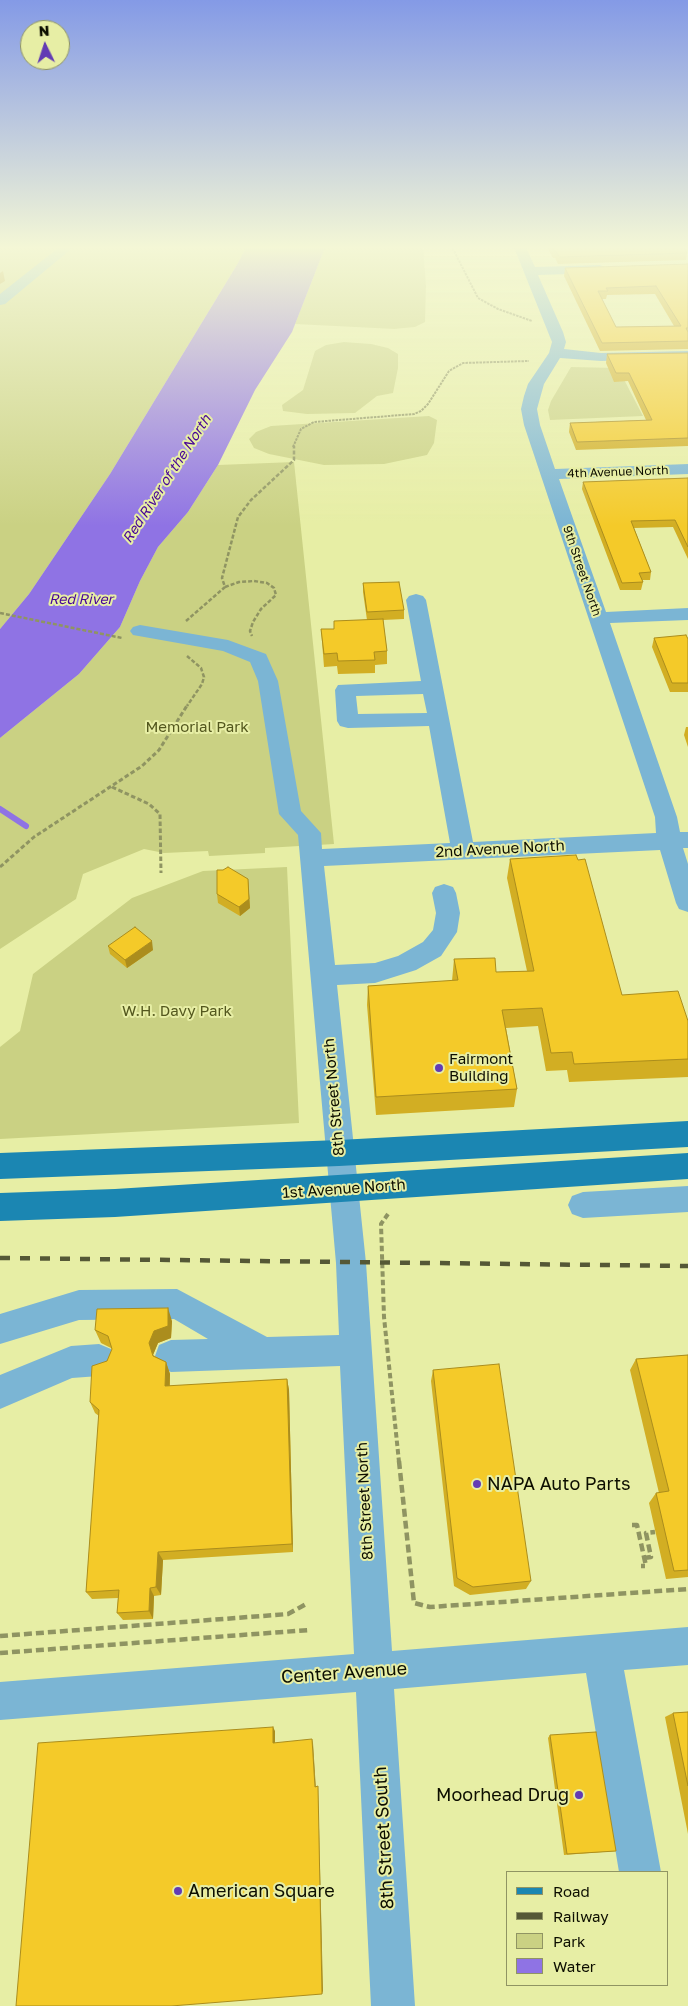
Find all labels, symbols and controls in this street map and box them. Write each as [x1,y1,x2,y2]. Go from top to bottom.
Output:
north arrow [20,20,70,70]
text: N [38,22,50,39]
water label: Red River of the North [119,412,215,546]
street label: 4th Avenue North [567,463,669,481]
street label: 9th Street North [560,524,604,618]
water label: Red River [49,592,113,608]
park label: Memorial Park [145,718,249,736]
street label: 2nd Avenue North [435,837,565,861]
park label: W.H. Davy Park [122,1002,232,1020]
street label: 8th Street North [320,1037,348,1157]
place label: Fairmont Building [449,1050,513,1085]
marker: Fairmont Building [433,1062,445,1074]
street label: 1st Avenue North [282,1176,406,1202]
street label: 8th Street North [353,1442,377,1560]
place label: NAPA Auto Parts [487,1473,631,1495]
marker: NAPA Auto Parts [471,1478,483,1490]
street label: Center Avenue [280,1658,408,1688]
street label: 8th Street South [369,1766,399,1910]
place label: Moorhead Drug [436,1784,569,1806]
marker: Moorhead Drug [573,1789,585,1801]
legend [506,1871,668,1986]
place label: American Square [188,1880,335,1902]
text: Road [553,1882,590,1900]
marker: American Square [172,1885,184,1897]
text: Railway [553,1907,609,1925]
text: Park [553,1932,585,1950]
text: Water [553,1957,596,1975]

